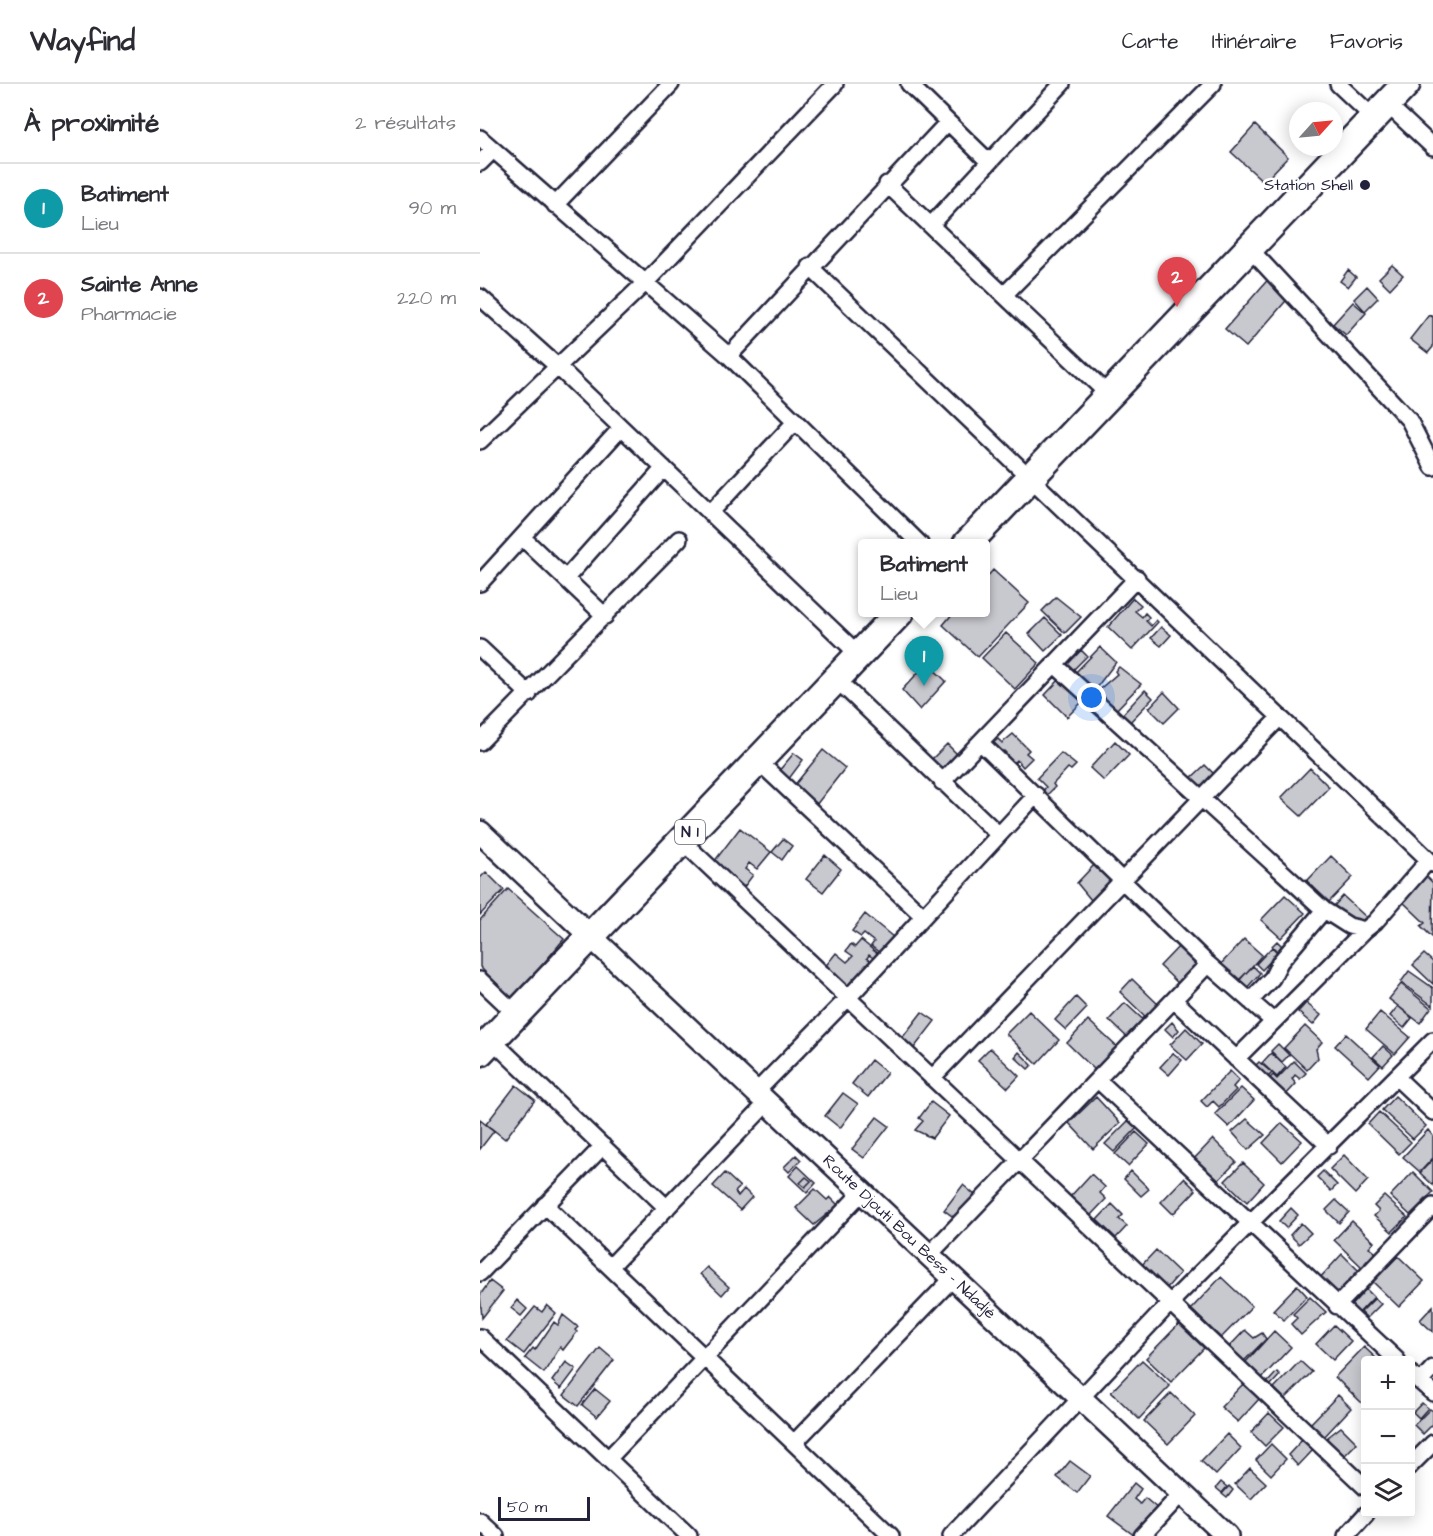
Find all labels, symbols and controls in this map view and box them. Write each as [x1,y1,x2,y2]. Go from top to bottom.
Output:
text: Wayfind [30,22,135,61]
text: Carte [1122,27,1179,56]
text: Itinéraire [1212,27,1297,56]
text: Favoris [1330,27,1403,56]
north arrow [1289,102,1343,156]
text: À proximité [24,105,159,141]
text: 2 résultats [355,109,456,137]
place label: Station Shell [1264,174,1353,196]
marker: Station Shell [1358,178,1372,192]
text: Batiment [81,179,169,210]
text: 1 [42,194,45,222]
text: 90 m [408,194,456,222]
text: Lieu [81,210,119,238]
pin: 2 [1158,258,1196,307]
text: Sainte Anne [81,269,198,300]
text: 2 [38,284,49,312]
text: 220 m [397,284,456,312]
text: Pharmacie [81,300,177,328]
popup [858,539,990,617]
text: Batiment [880,549,968,580]
text: Lieu [880,580,918,608]
pin: 1 [904,636,944,686]
your location [1077,683,1106,712]
road number: N 1 [675,820,705,844]
street label: Route Djouti Bou Bess - Ndadjé [818,1150,1001,1324]
map controls [1361,1356,1415,1518]
button: + [1361,1356,1415,1410]
button: − [1361,1410,1415,1464]
button: layers [1361,1464,1415,1518]
scale bar [498,1494,590,1522]
text: 50 m [507,1496,547,1518]

